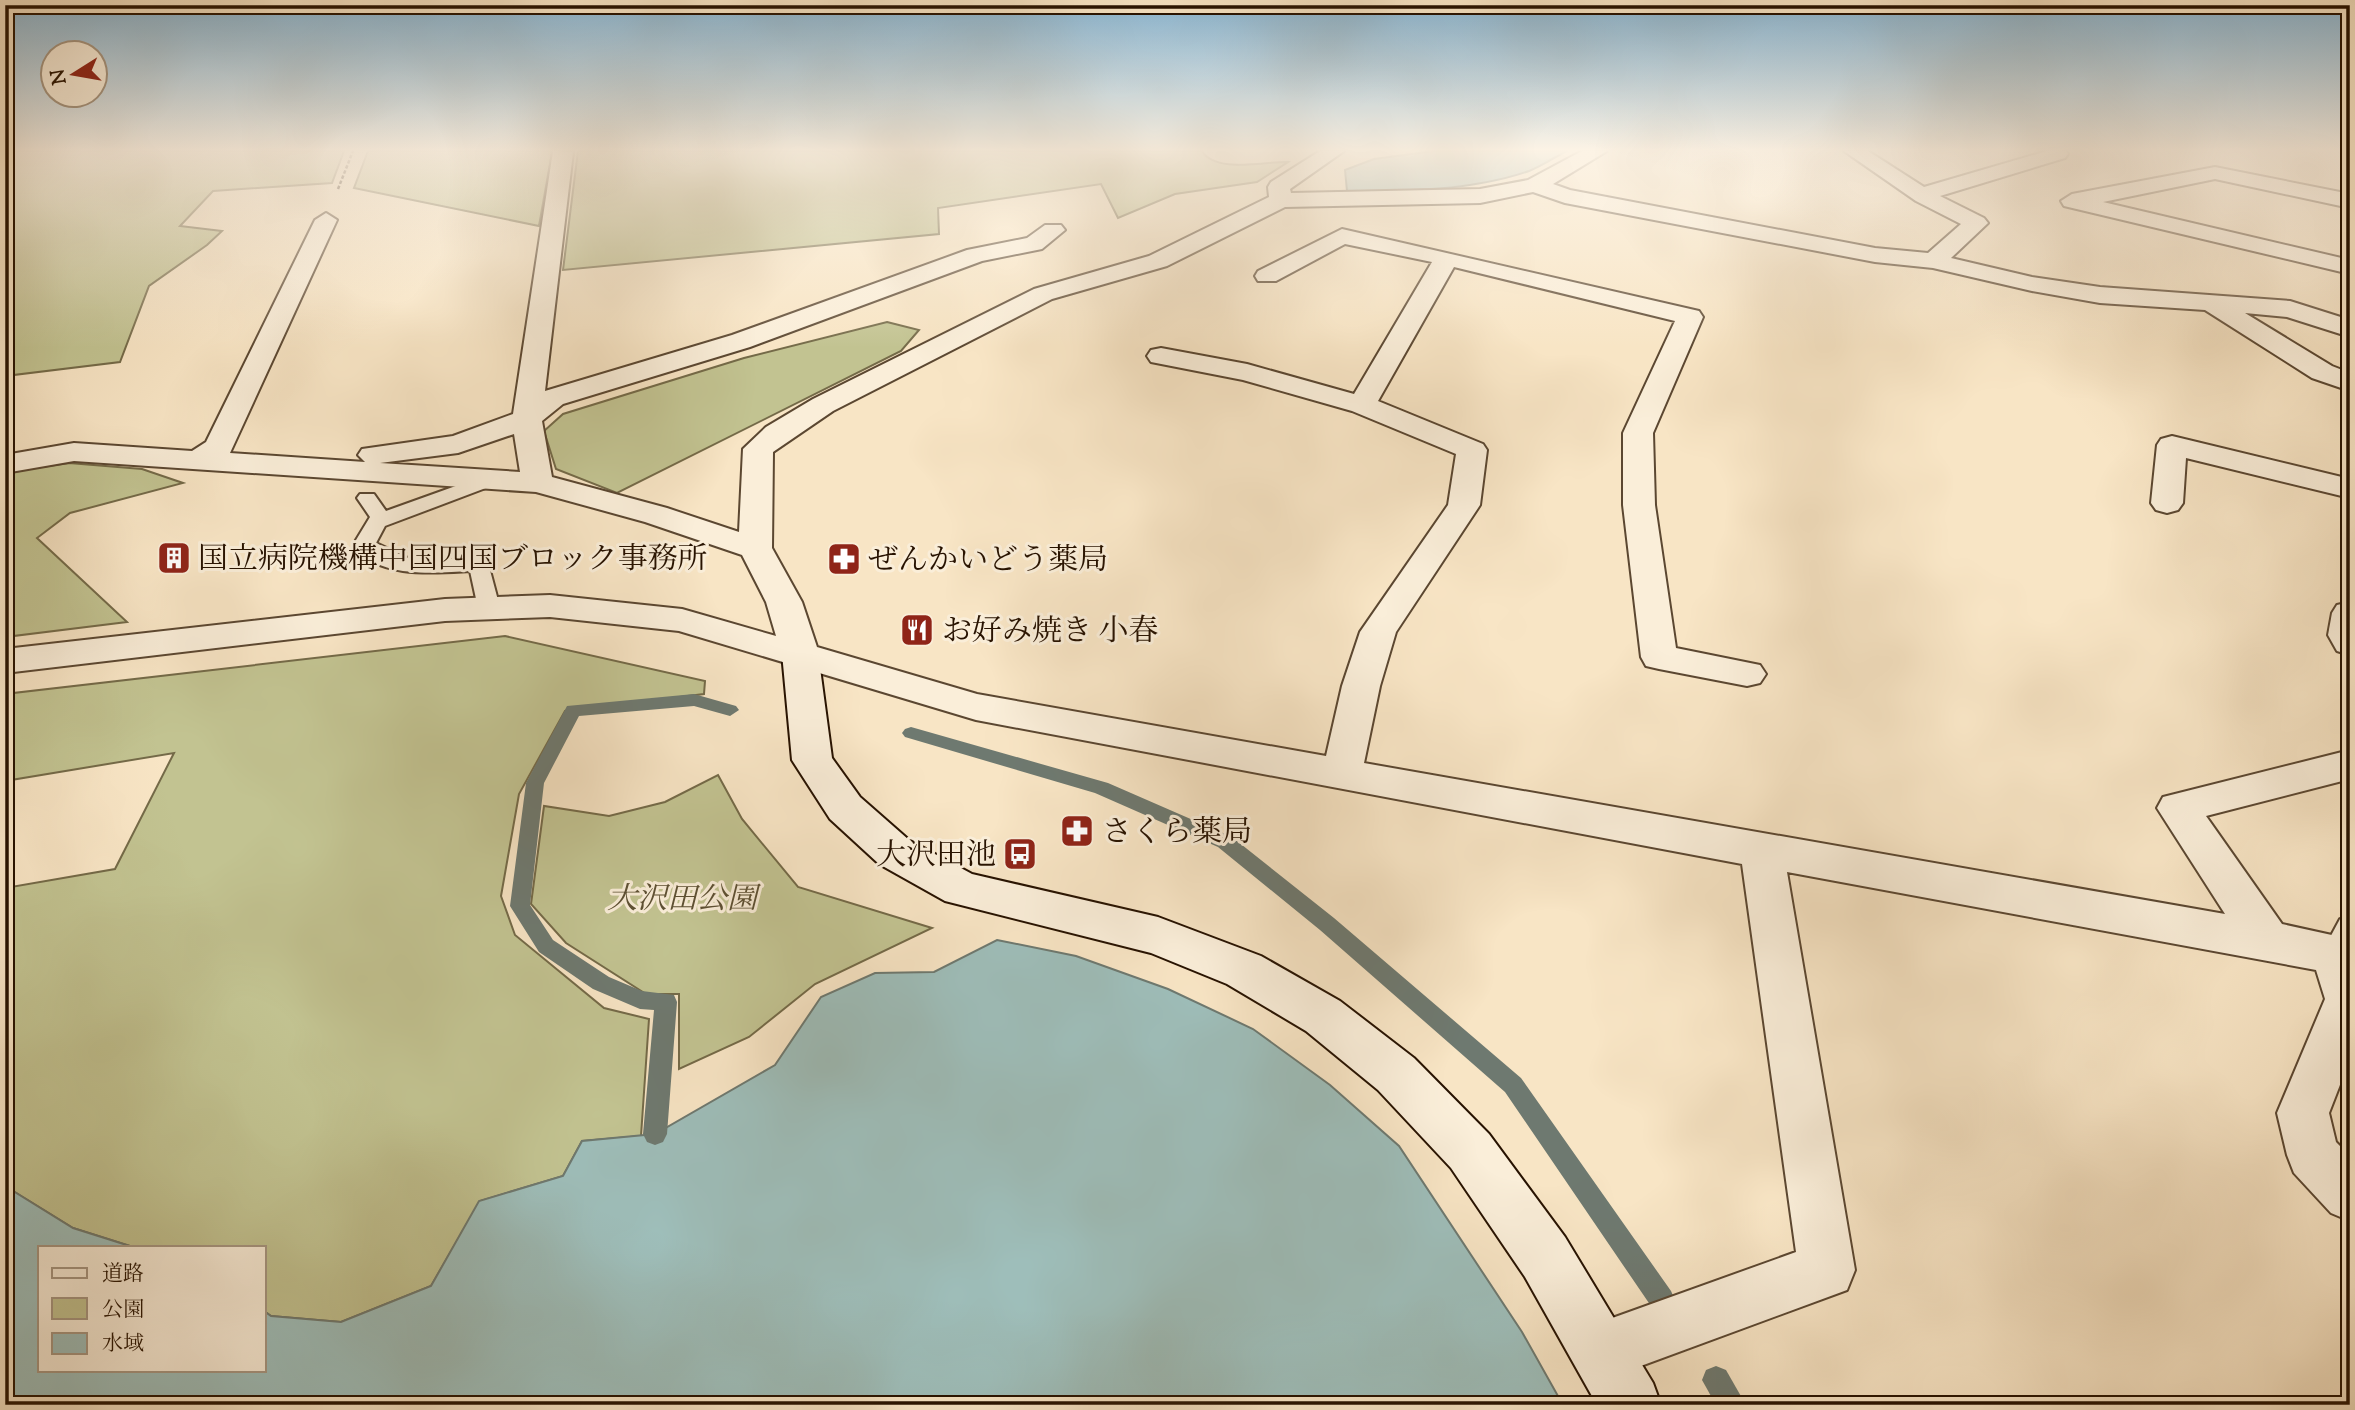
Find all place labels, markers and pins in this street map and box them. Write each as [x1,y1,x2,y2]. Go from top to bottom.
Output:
building icon: 国立病院機構中国四国ブロック事務所 [155,539,193,577]
place label: 国立病院機構中国四国ブロック事務所 [198,539,707,582]
pharmacy icon: ぜんかいどう薬局 [825,540,863,578]
place label: ぜんかいどう薬局 [868,540,1108,583]
restaurant icon: お好み焼き 小春 [898,611,936,649]
place label: お好み焼き 小春 [942,611,1158,654]
pharmacy icon: さくら薬局 [1058,812,1096,850]
place label: さくら薬局 [1102,812,1252,855]
place label: 大沢田池 [876,835,996,878]
bus stop icon: 大沢田池 [1001,835,1039,873]

